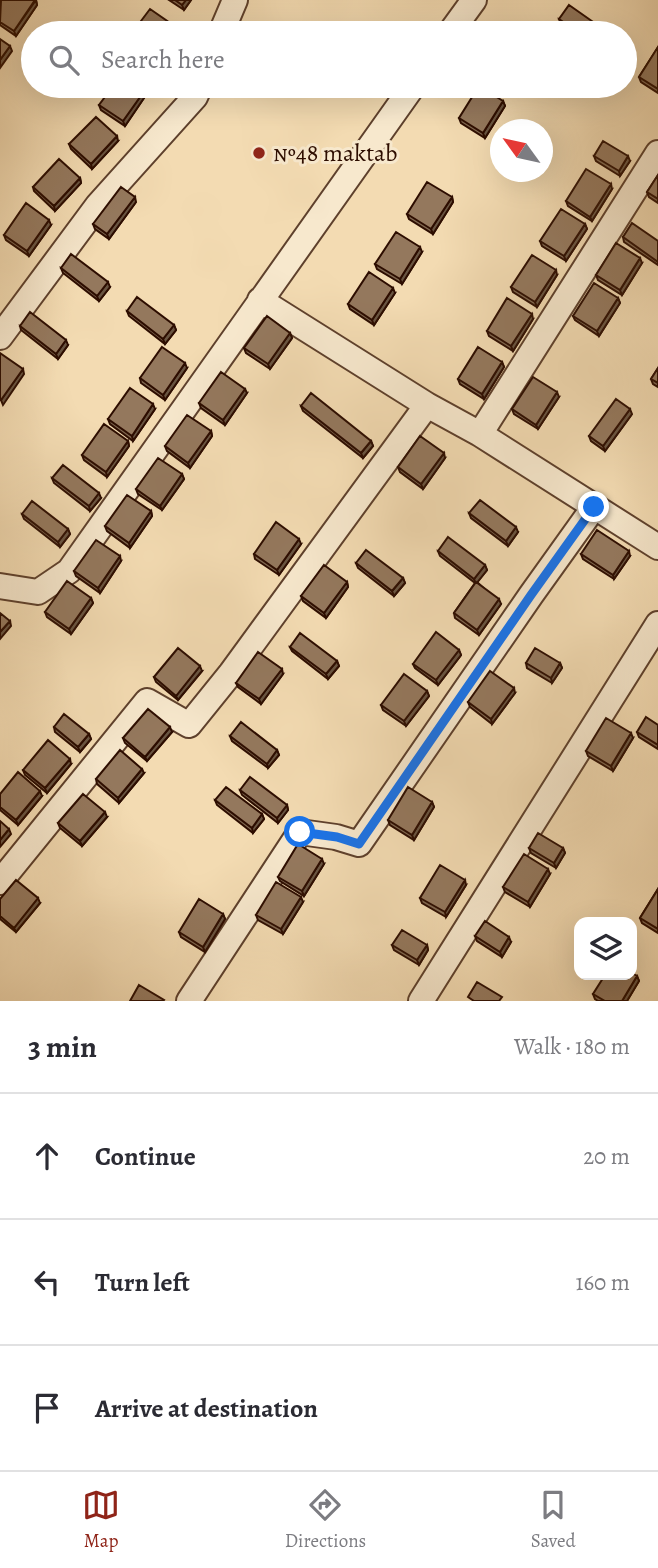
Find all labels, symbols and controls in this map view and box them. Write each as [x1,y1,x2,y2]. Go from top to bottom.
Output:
search box [21,21,637,98]
icon: search [45,41,83,79]
text: Search here [101,42,225,77]
north arrow [490,119,553,182]
place label: №48 maktab [273,137,398,169]
marker: №48 maktab [251,145,267,161]
route end [578,491,609,522]
route start [284,816,315,847]
map controls [574,917,637,980]
button: layers [574,917,637,980]
text: 3 min [28,1027,97,1067]
text: Walk · 180 m [514,1031,630,1062]
icon: ahead [28,1137,66,1175]
text: Continue [95,1139,196,1174]
text: 20 m [583,1141,630,1172]
icon: left [28,1263,66,1301]
text: Turn left [95,1265,190,1300]
text: 160 m [576,1267,630,1298]
icon: arrive [28,1389,66,1427]
text: Arrive at destination [95,1391,318,1426]
tab: Map [82,1486,120,1554]
tab: Directions [285,1486,366,1554]
tab: Saved [531,1486,576,1554]

